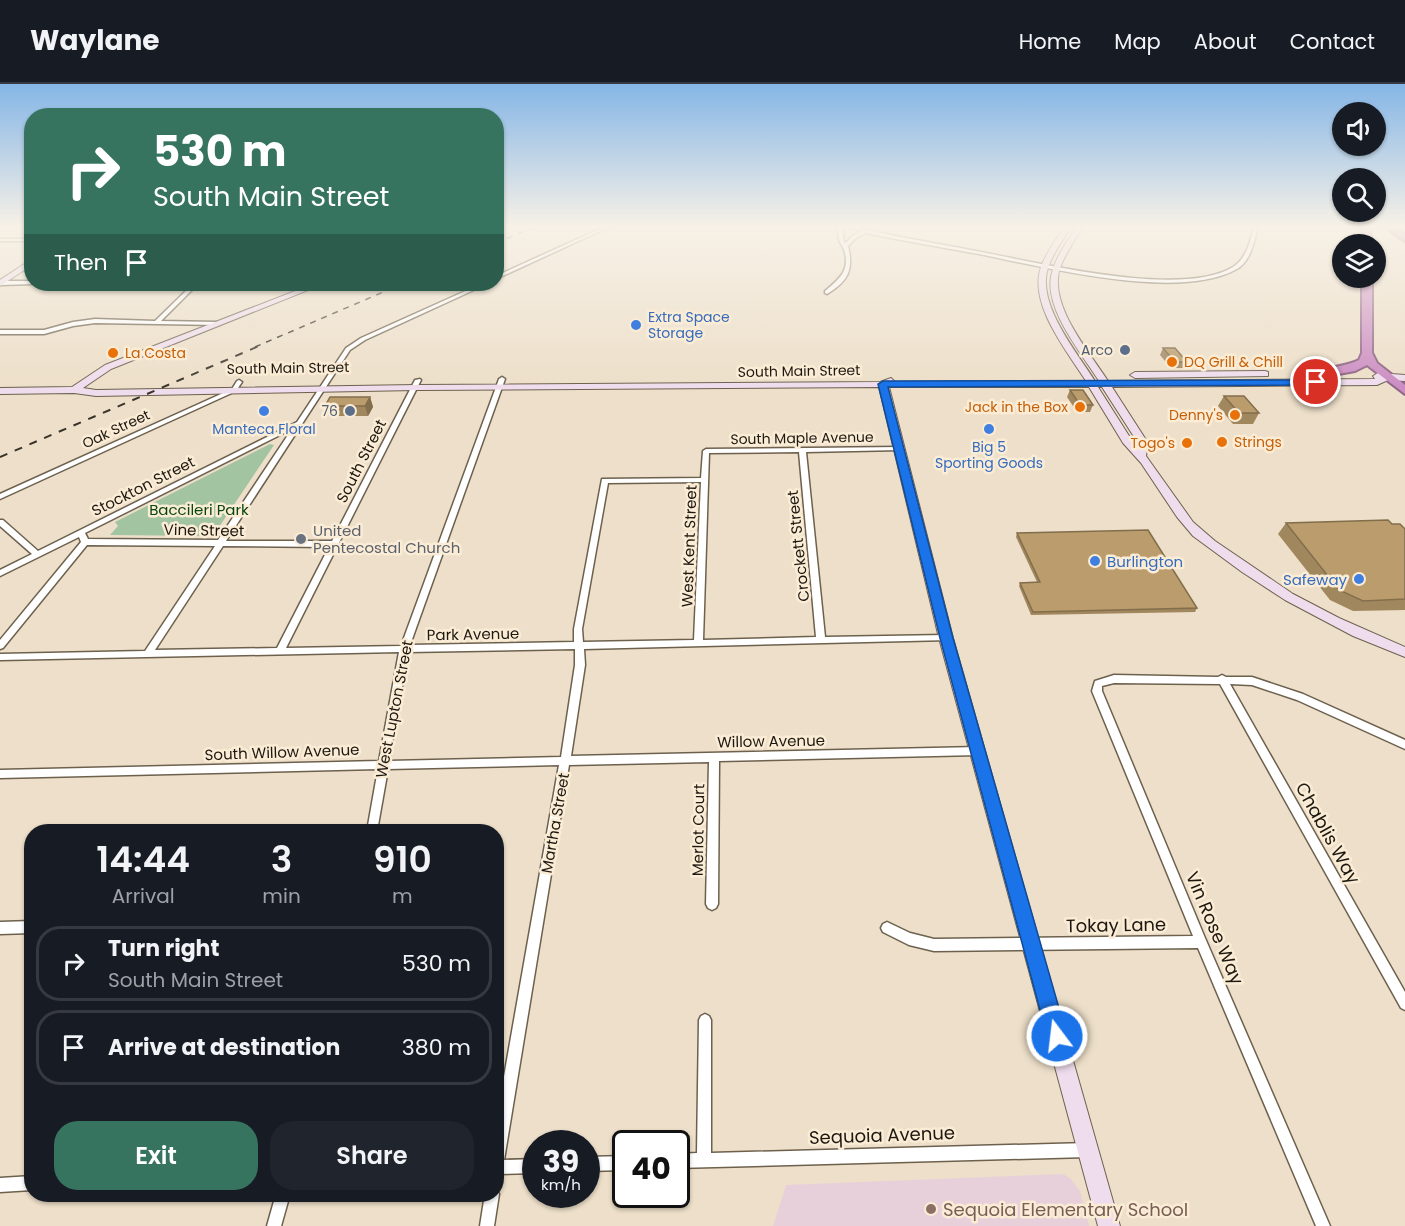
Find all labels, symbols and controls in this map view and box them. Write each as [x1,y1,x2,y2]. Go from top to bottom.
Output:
text: Waylane [30,21,160,60]
text: Home [1019,27,1081,56]
text: Map [1114,27,1161,56]
text: About [1194,27,1257,56]
text: Contact [1290,27,1375,56]
map controls [1332,102,1386,288]
button: sound [1332,102,1386,156]
text: 530 m [153,122,286,181]
icon: right [54,132,132,210]
button: search [1332,168,1386,222]
text: South Main Street [153,178,389,215]
button: layers [1332,234,1386,288]
icon: arrive [120,246,153,279]
text: Then [54,247,108,278]
place label: Extra Space Storage [648,307,730,343]
marker: Extra Space Storage [629,318,643,332]
place label: Arco [1081,340,1113,360]
place label: La Costa [125,343,186,363]
marker: Arco [1118,343,1132,357]
marker: La Costa [106,346,120,360]
place label: DQ Grill & Chill [1184,352,1283,372]
marker: DQ Grill & Chill [1165,355,1179,369]
pin [1290,356,1341,407]
street label: South Main Street [227,357,349,379]
street label: South Main Street [738,360,860,382]
icon: arrive [1299,365,1332,398]
place label: Jack in the Box [965,397,1068,417]
marker: Jack in the Box [1073,400,1087,414]
place label: 76 [321,401,338,421]
marker: Manteca Floral [257,404,271,418]
marker: 76 [343,404,357,418]
street label: Oak Street [79,405,153,453]
place label: Denny's [1169,405,1223,425]
marker: Denny's [1228,408,1242,422]
street label: South Street [331,416,391,506]
place label: Manteca Floral [212,419,316,439]
marker: Big 5 Sporting Goods [982,422,996,436]
street label: South Maple Avenue [730,427,874,449]
place label: Strings [1234,432,1282,452]
place label: Togo's [1131,433,1175,453]
marker: Strings [1215,435,1229,449]
marker: Togo's [1180,436,1194,450]
place label: Big 5 Sporting Goods [935,437,1043,473]
street label: Stockton Street [88,451,198,521]
street label: West Kent Street [676,484,702,608]
street label: Crockett Street [782,489,814,603]
park label: Baccileri Park [149,499,249,520]
street label: Vine Street [163,519,245,541]
place label: United Pentecostal Church [313,520,460,558]
marker: United Pentecostal Church [294,532,308,546]
place label: Burlington [1107,551,1183,572]
marker: Burlington [1088,554,1102,568]
place label: Safeway [1283,569,1348,590]
marker: Safeway [1352,572,1366,586]
street label: Park Avenue [427,623,519,645]
street label: West Lupton Street [370,638,418,780]
street label: Willow Avenue [717,730,825,752]
street label: South Willow Avenue [204,739,360,765]
street label: Martha Street [536,771,574,875]
street label: Chablis Way [1290,778,1366,888]
street label: Merlot Court [687,784,709,876]
text: 14:44 [96,834,190,885]
text: 3 [271,834,292,885]
text: 910 [373,834,432,885]
street label: Vin Rose Way [1180,868,1250,988]
text: Arrival [112,882,175,910]
text: min [262,882,301,910]
text: m [392,882,413,910]
street label: Tokay Lane [1066,912,1166,938]
text: Turn right [108,933,219,964]
icon: right [57,947,90,980]
text: 530 m [402,948,471,979]
text: South Main Street [108,966,283,994]
position arrow [1025,1004,1089,1068]
icon: arrive [57,1031,90,1064]
text: Arrive at destination [108,1032,340,1063]
text: 380 m [402,1032,471,1063]
street label: Sequoia Avenue [809,1120,955,1150]
button: Exit [54,1121,258,1190]
button: Share [270,1121,474,1190]
speed limit sign: 40 [612,1130,690,1208]
text: 39 [543,1140,579,1183]
text: km/h [541,1174,581,1195]
place label: Sequoia Elementary School [943,1197,1188,1222]
marker: Sequoia Elementary School [924,1202,938,1216]

